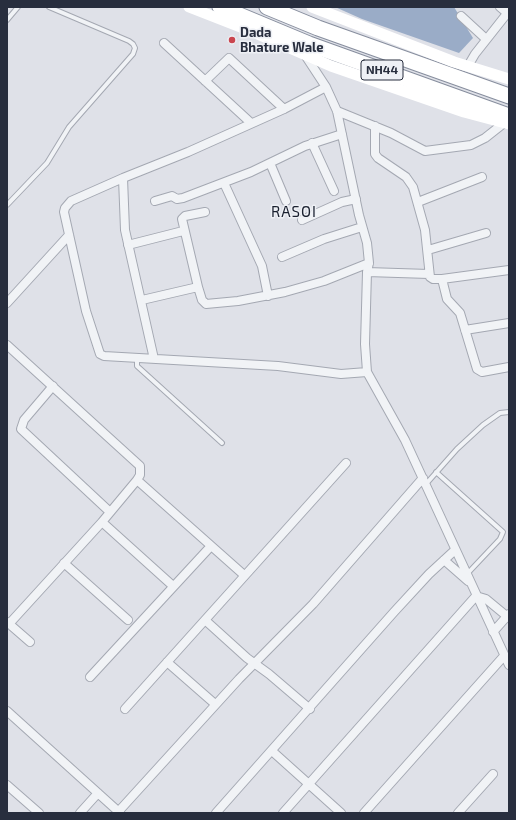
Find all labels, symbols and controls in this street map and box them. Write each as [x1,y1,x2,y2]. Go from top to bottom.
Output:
place label: Dada Bhature Wale [240,25,324,56]
marker: Dada Bhature Wale [227,35,237,45]
road number: NH44 [361,60,403,80]
district label: RASOI [271,203,317,221]

